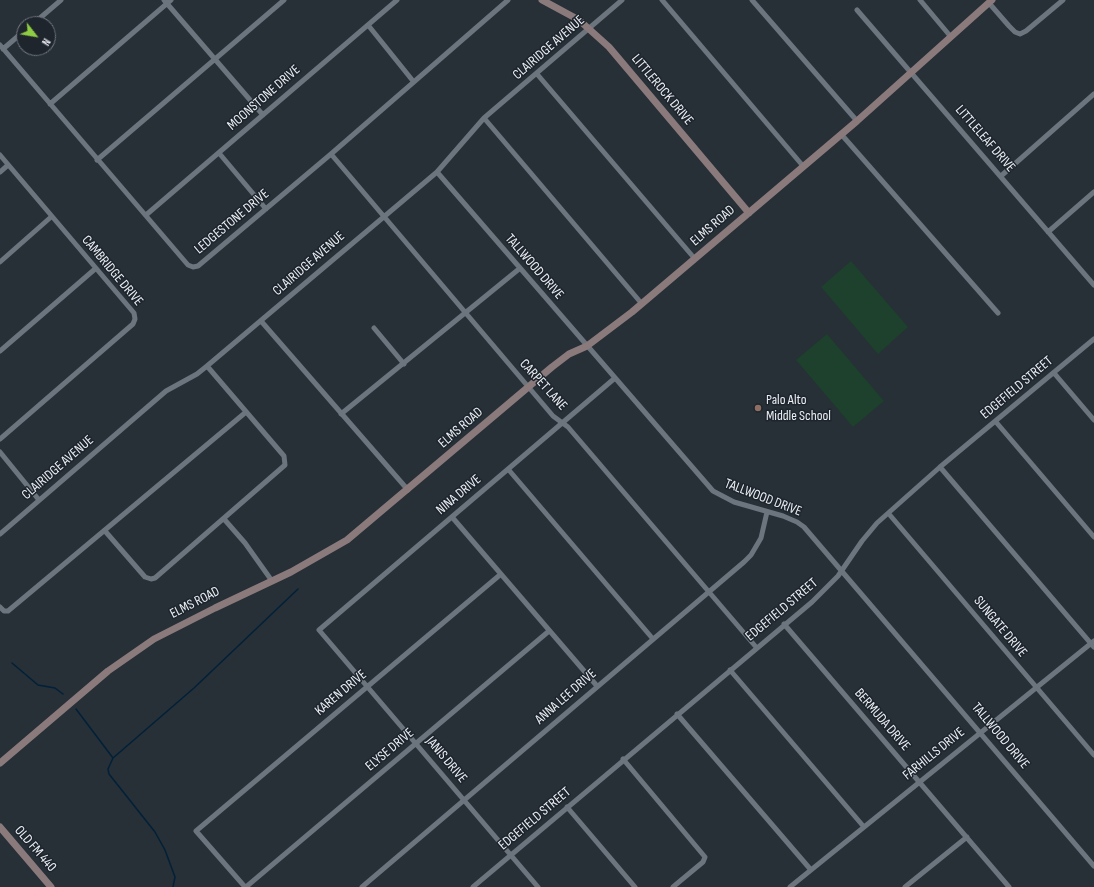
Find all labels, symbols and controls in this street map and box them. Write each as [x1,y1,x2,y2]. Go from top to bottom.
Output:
street label: CLAIRIDGE AVENUE [510,12,588,84]
north arrow [16,16,56,56]
text: N [39,36,53,48]
street label: LITTLEROCK DRIVE [628,51,696,129]
street label: MOONSTONE DRIVE [224,62,304,134]
street label: LITTLELEAF DRIVE [951,102,1019,176]
street label: LEDGESTONE DRIVE [191,186,273,258]
street label: ELMS ROAD [687,202,739,250]
street label: CLAIRIDGE AVENUE [270,228,348,300]
street label: TALLWOOD DRIVE [501,231,567,303]
street label: CAMBRIDGE DRIVE [78,232,146,310]
street label: EDGEFIELD STREET [977,353,1057,423]
street label: CARPET LANE [516,356,570,414]
place label: Palo Alto Middle School [766,392,831,424]
marker: Palo Alto Middle School [753,403,763,413]
street label: ELMS ROAD [435,404,487,452]
street label: CLAIRIDGE AVENUE [19,432,97,504]
street label: NINA DRIVE [433,471,485,519]
street label: TALLWOOD DRIVE [722,476,804,520]
street label: EDGEFIELD STREET [742,575,822,645]
street label: ELMS ROAD [167,583,223,623]
street label: SUNGATE DRIVE [970,593,1030,661]
street label: ANNA LEE DRIVE [532,666,600,728]
street label: KAREN DRIVE [312,667,370,719]
street label: BERMUDA DRIVE [850,685,914,755]
street label: TALLWOOD DRIVE [967,700,1033,772]
street label: FARHILLS DRIVE [900,724,968,784]
street label: ELYSE DRIVE [362,725,418,775]
street label: JANIS DRIVE [422,733,470,787]
street label: EDGEFIELD STREET [495,784,575,854]
street label: OLD FM 440 [11,823,59,875]

